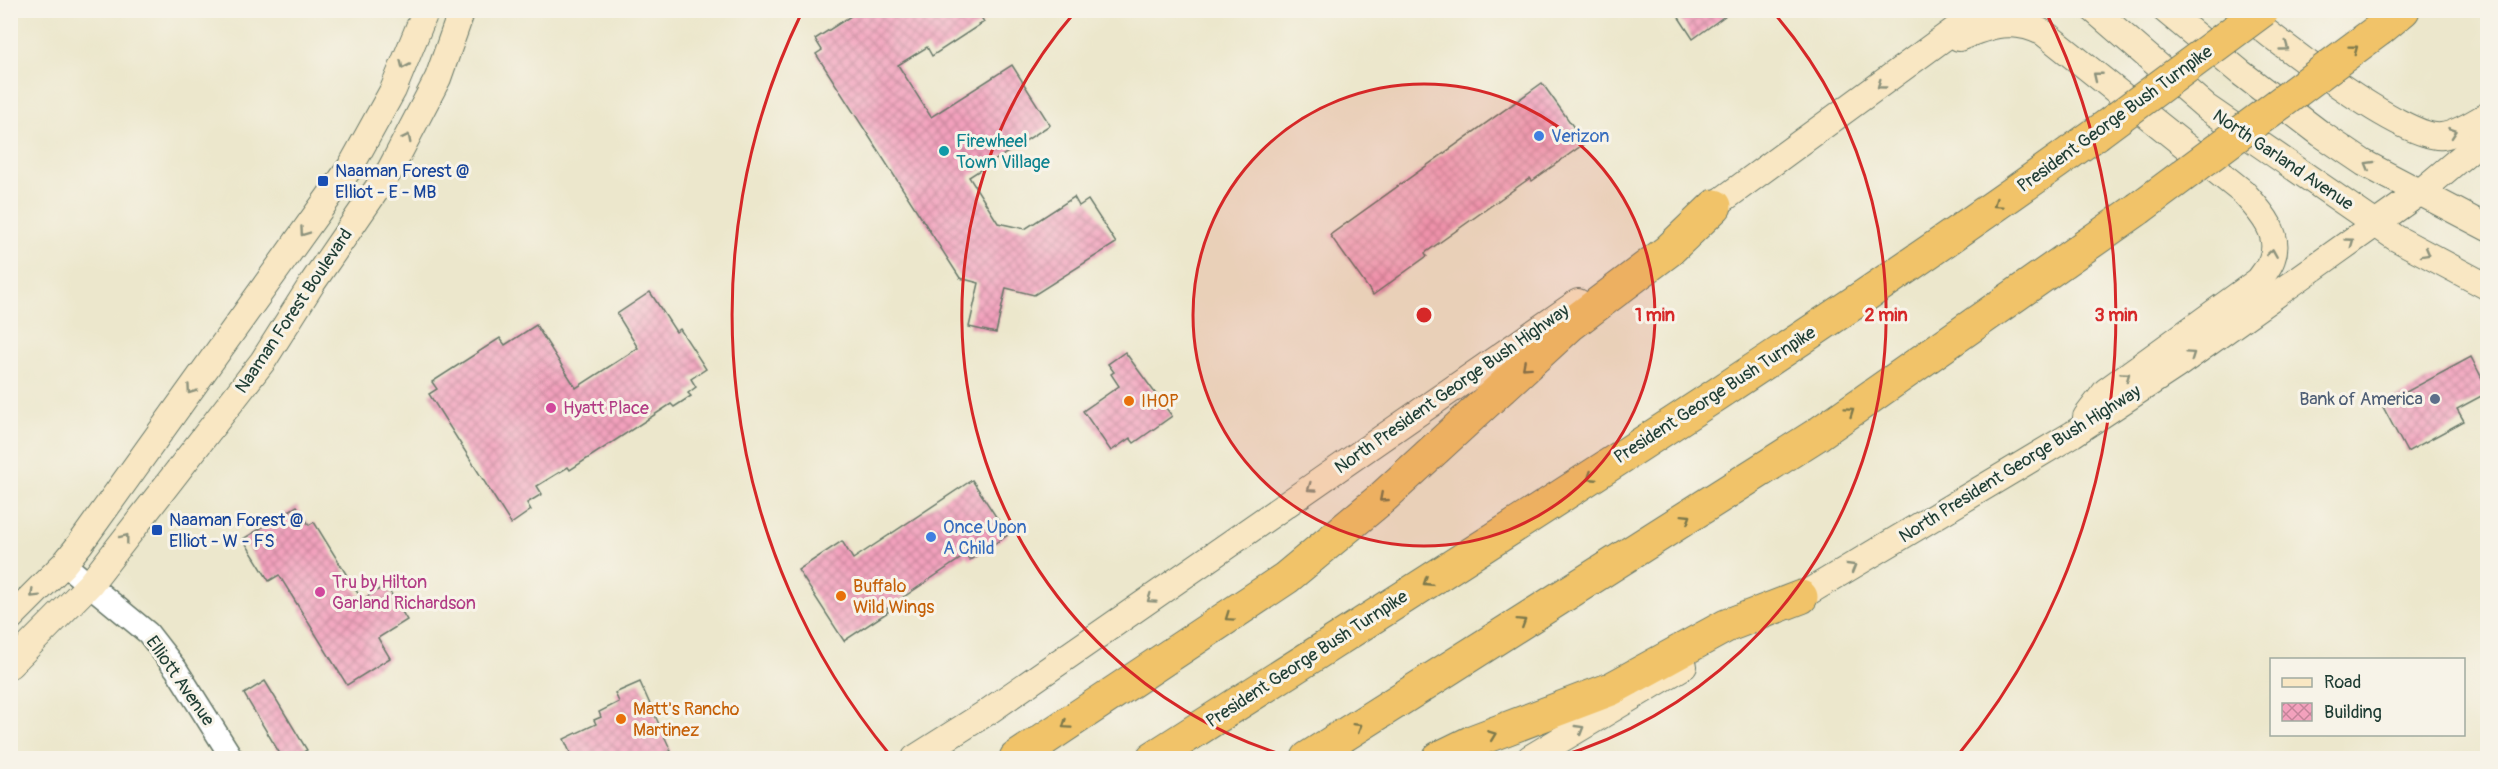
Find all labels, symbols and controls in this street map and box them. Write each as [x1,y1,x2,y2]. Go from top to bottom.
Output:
one-way arrow [2278,39,2289,50]
street label: President George Bush Turnpike [2013,40,2217,198]
one-way arrow [2347,45,2358,56]
one-way arrow [400,58,412,69]
one-way arrow [2093,72,2104,83]
one-way arrow [1876,78,1887,89]
street label: North Garland Avenue [2208,104,2358,216]
place label: Verizon [1551,125,1609,148]
one-way arrow [2447,127,2458,140]
marker: Verizon [1532,129,1546,143]
place label: Firewheel Town Village [956,130,1050,174]
one-way arrow [399,134,411,145]
marker: Firewheel Town Village [937,144,951,158]
place label: Naaman Forest @ Elliot - E - MB [335,160,470,204]
one-way arrow [2365,161,2375,173]
marker: Naaman Forest @ Elliot - E - MB [316,174,330,188]
one-way arrow [1993,197,2004,208]
street label: Naaman Forest Boulevard [230,224,358,398]
one-way arrow [301,225,312,236]
one-way arrow [2343,238,2354,249]
one-way arrow [2420,246,2430,257]
one-way arrow [2265,248,2277,258]
street label: North President George Bush Highway [1330,299,1574,479]
text: 1 min [1635,304,1675,327]
text: 2 min [1864,304,1908,327]
text: 3 min [2094,304,2138,327]
centre of rings [1414,305,1434,325]
street label: President George Bush Turnpike [1610,321,1820,469]
one-way arrow [2185,351,2196,362]
one-way arrow [1522,358,1533,369]
one-way arrow [2120,373,2131,384]
street label: North President George Bush Highway [1895,380,2146,548]
one-way arrow [188,384,199,395]
place label: Bank of America [2299,388,2423,411]
place label: IHOP [1141,390,1179,413]
marker: Bank of America [2428,392,2442,406]
marker: IHOP [1122,394,1136,408]
place label: Hyatt Place [563,397,649,420]
marker: Hyatt Place [544,401,558,415]
one-way arrow [1844,407,1855,418]
one-way arrow [1587,469,1597,481]
one-way arrow [1306,481,1317,492]
one-way arrow [1378,490,1389,501]
place label: Naaman Forest @ Elliot - W - FS [169,509,304,553]
one-way arrow [1681,513,1691,525]
place label: Once Upon A Child [943,516,1027,560]
marker: Naaman Forest @ Elliot - W - FS [150,523,164,537]
marker: Once Upon A Child [924,530,938,544]
one-way arrow [118,533,129,544]
one-way arrow [1846,563,1856,574]
place label: Tru by Hilton Garland Richardson [332,571,476,615]
place label: Buffalo Wild Wings [853,575,934,619]
one-way arrow [1423,575,1434,586]
marker: Tru by Hilton Garland Richardson [313,585,327,599]
street label: President George Bush Turnpike [1202,585,1412,733]
one-way arrow [31,587,42,598]
marker: Buffalo Wild Wings [834,589,848,603]
one-way arrow [1146,592,1157,603]
one-way arrow [1224,610,1235,621]
one-way arrow [1516,618,1526,630]
street label: Elliott Avenue [141,632,219,731]
legend [2270,658,2465,736]
text: Road [2324,671,2361,694]
place label: Matt's Rancho Martinez [633,698,740,742]
text: Building [2324,701,2382,724]
marker: Matt's Rancho Martinez [614,712,628,726]
one-way arrow [1062,718,1073,729]
one-way arrow [1351,723,1362,734]
one-way arrow [1574,724,1584,736]
one-way arrow [1487,729,1497,742]

